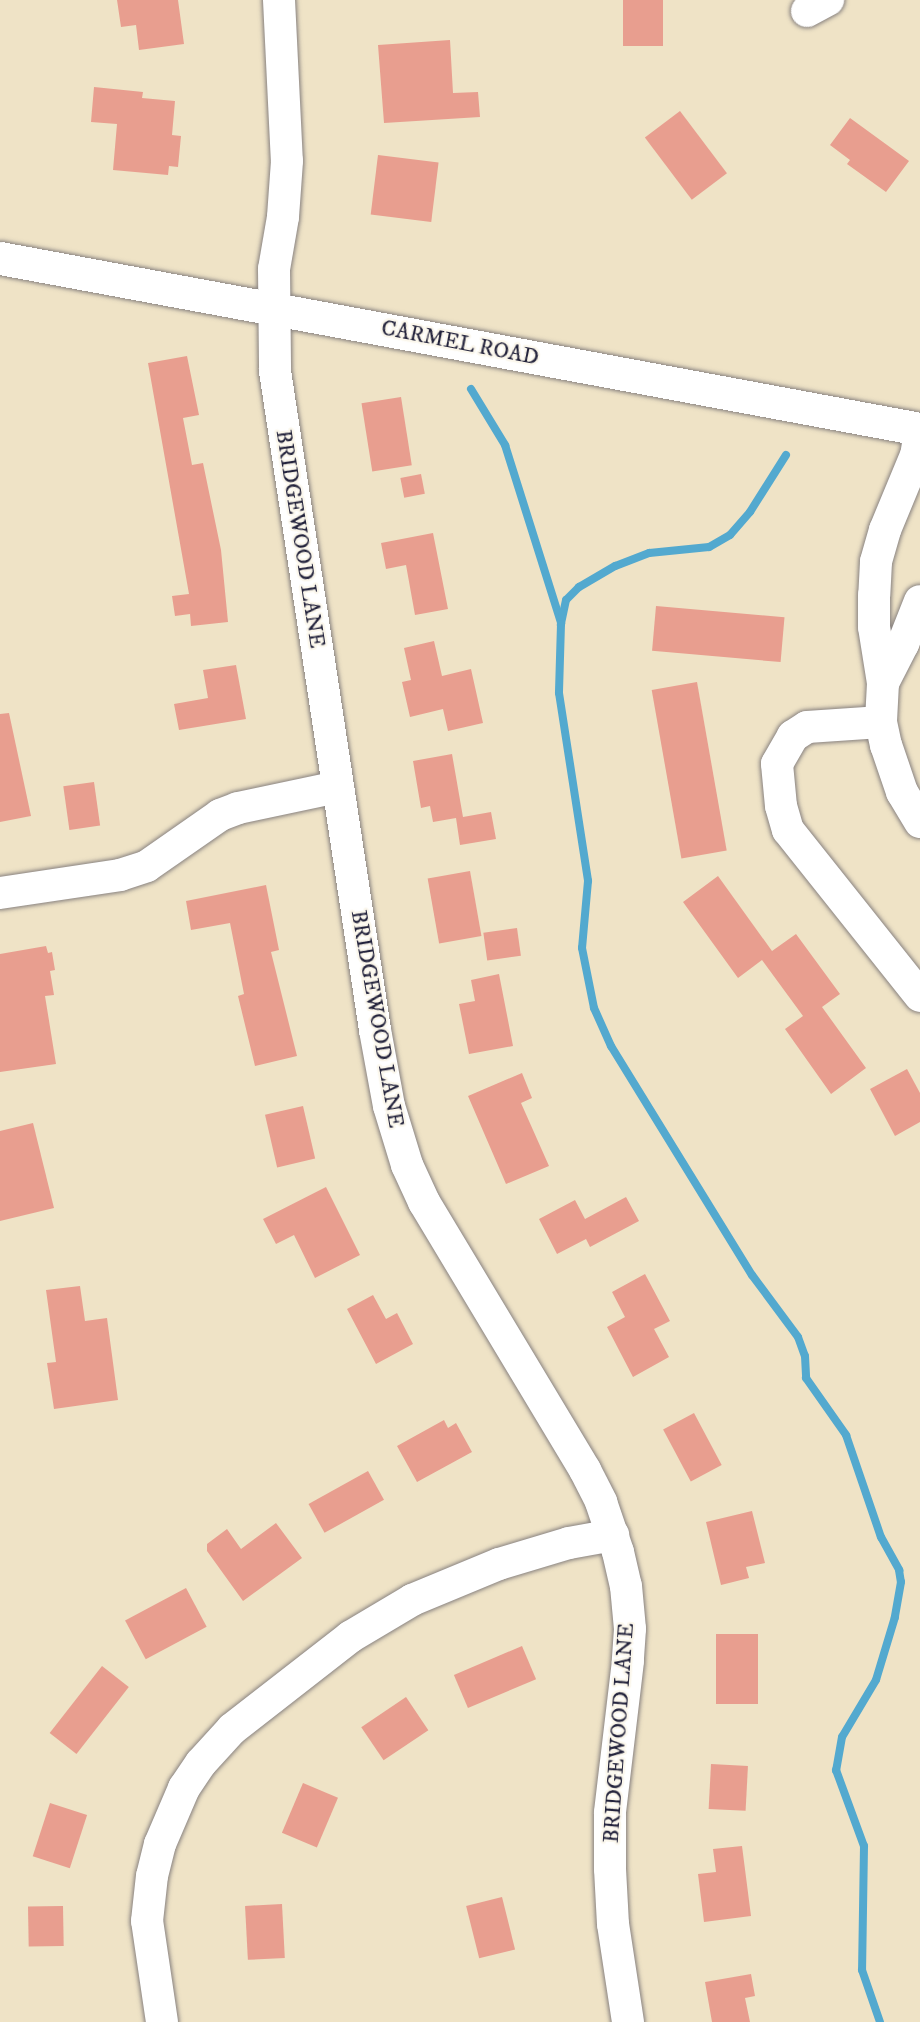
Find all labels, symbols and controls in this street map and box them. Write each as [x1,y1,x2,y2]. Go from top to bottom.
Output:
street label: CARMEL ROAD [379,315,541,371]
street label: BRIDGEWOOD LANE [270,428,330,650]
street label: BRIDGEWOOD LANE [345,908,409,1130]
street label: BRIDGEWOOD LANE [598,1622,640,1844]

